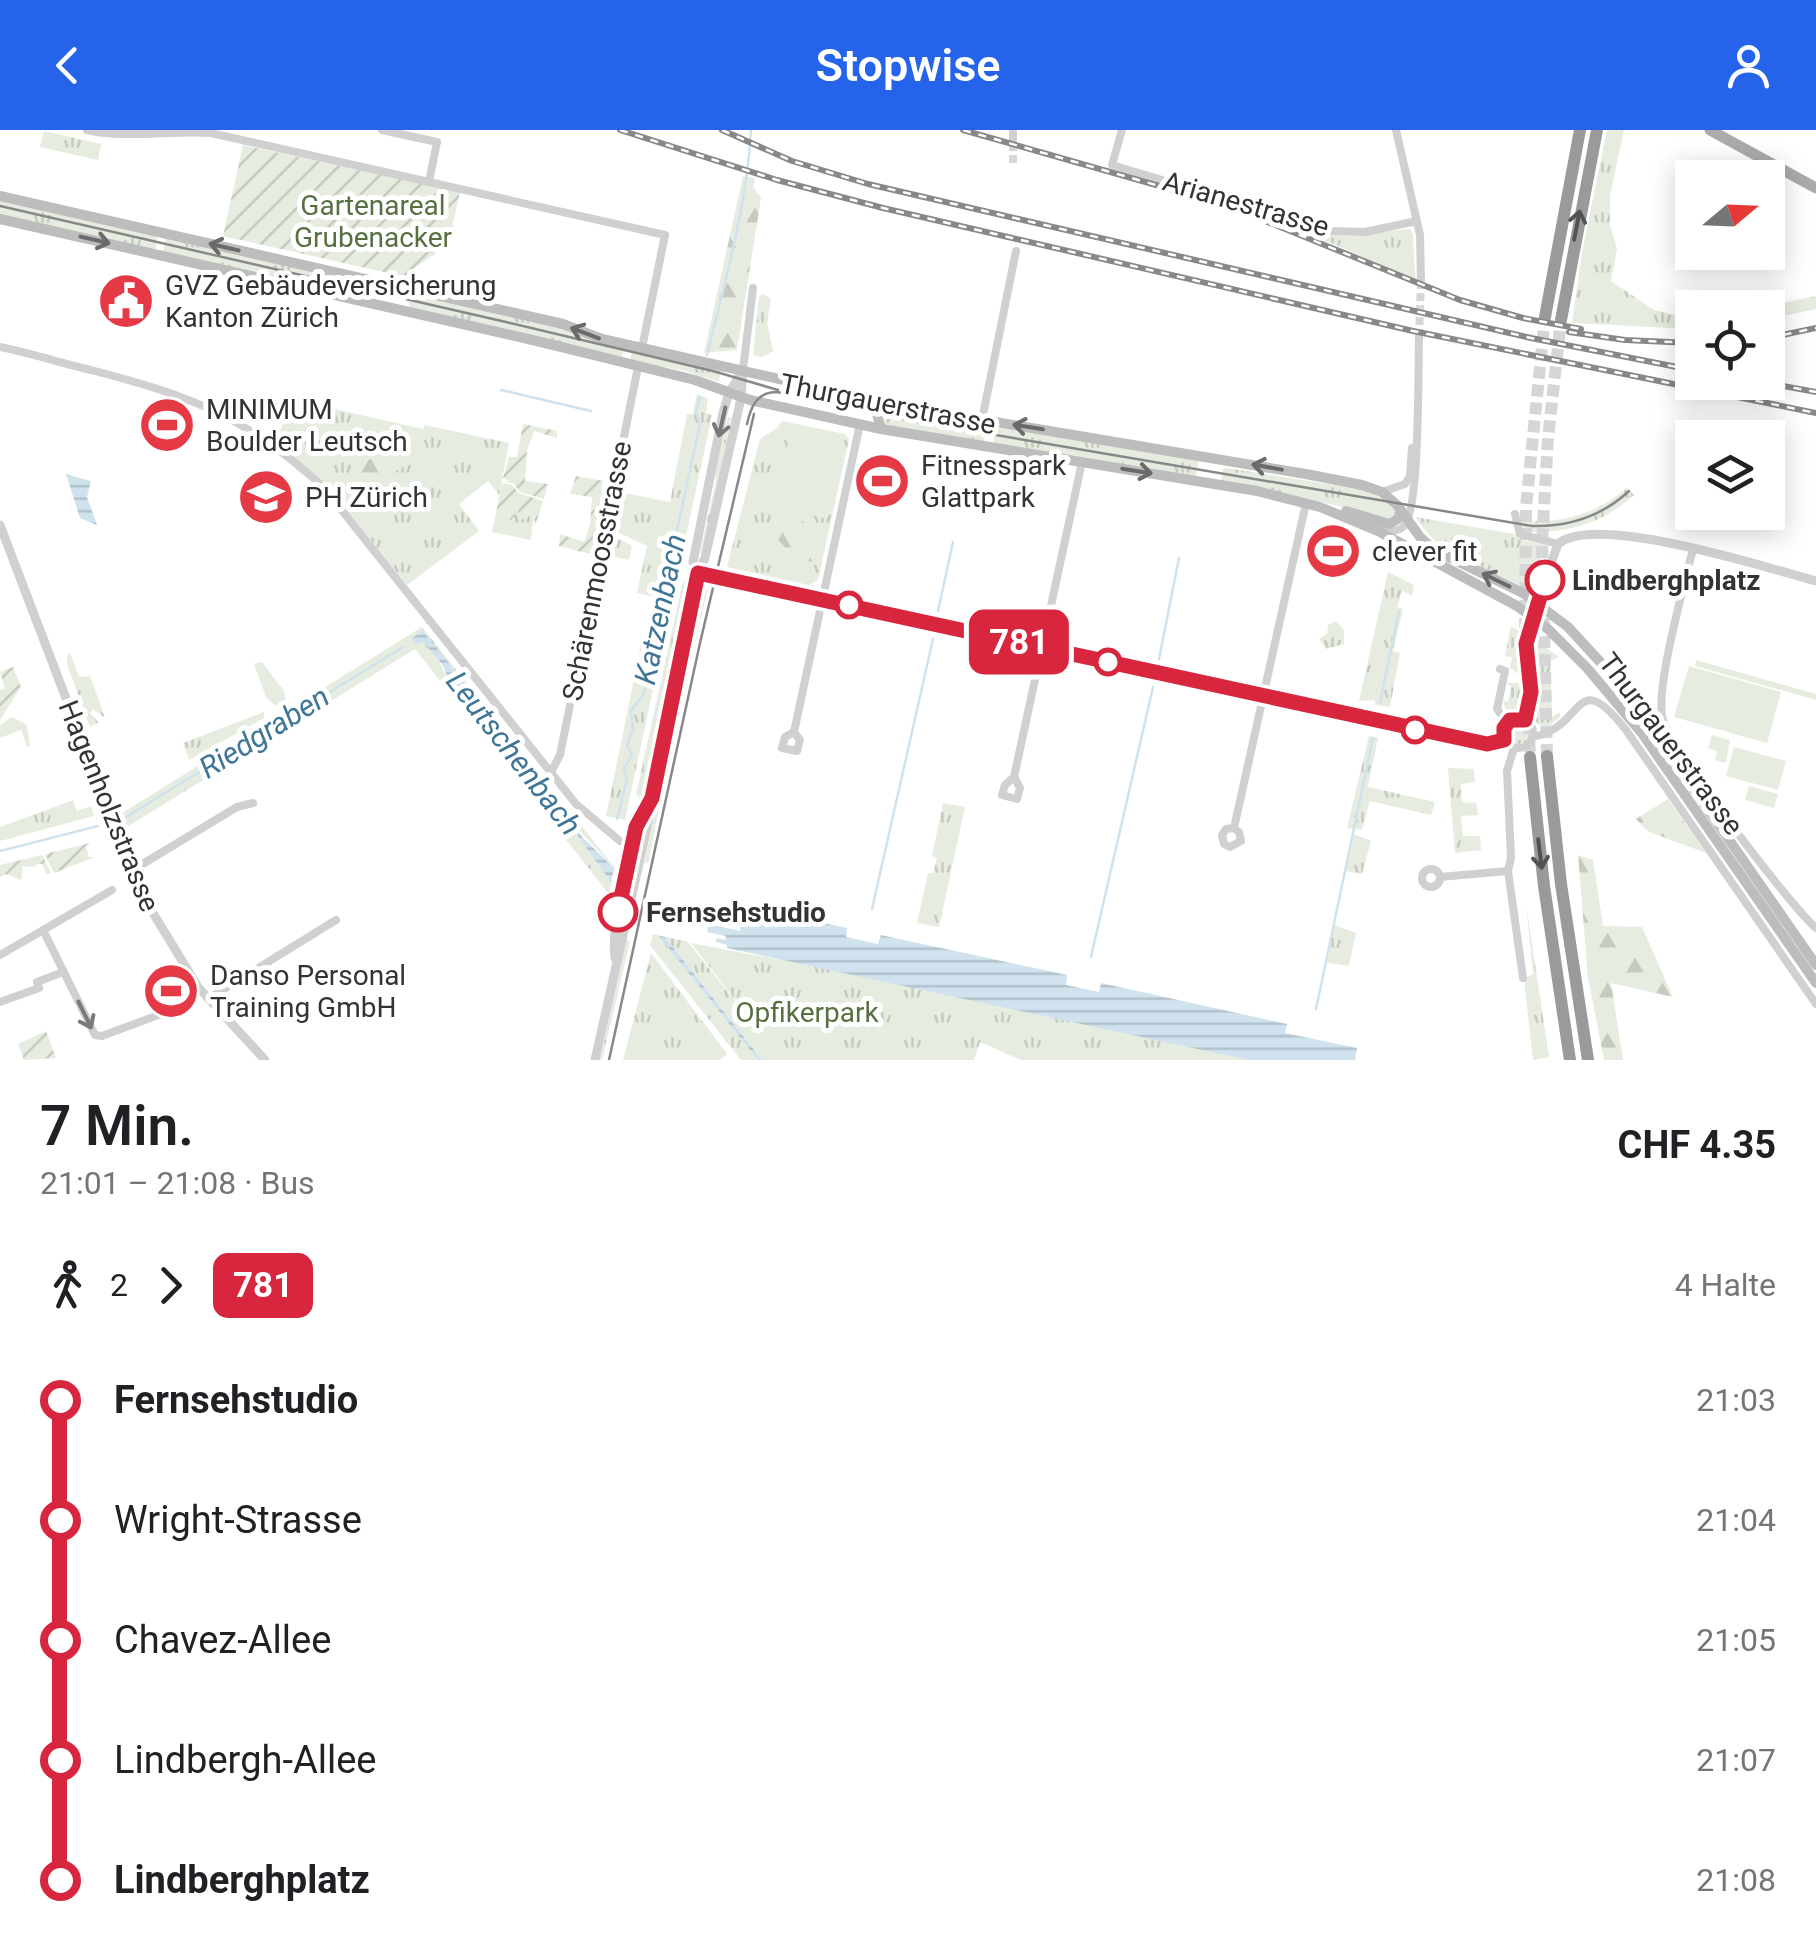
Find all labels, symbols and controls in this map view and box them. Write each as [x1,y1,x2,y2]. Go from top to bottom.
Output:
icon: back [40,38,95,93]
icon: person [1721,38,1776,93]
text: Stopwise [815,39,1001,92]
north arrow [1675,160,1785,270]
map controls [1675,160,1785,530]
street label: Arianestrasse [1159,164,1333,244]
park label: Gartenareal Grubenacker [294,189,453,254]
one-way arrow [1568,209,1587,241]
one-way arrow [78,232,110,251]
one-way arrow [209,236,241,255]
place label: GVZ Gebäudeversicherung Kanton Zürich [165,269,496,334]
public building icon: GVZ Gebäudeversicherung Kanton Zürich [96,271,156,331]
button: locate [1675,290,1785,400]
one-way arrow [570,322,600,340]
street label: Thurgauerstrasse [777,367,999,441]
place label: MINIMUM Boulder Leutsch [206,393,408,458]
sports icon: MINIMUM Boulder Leutsch [137,395,197,455]
one-way arrow [711,405,730,437]
one-way arrow [1012,418,1045,436]
button: layers [1675,420,1785,530]
street label: Schärenmoosstrasse [556,438,638,704]
place label: Fitnesspark Glattpark [921,449,1067,514]
sports icon: Fitnesspark Glattpark [852,451,912,511]
one-way arrow [1251,457,1284,476]
one-way arrow [1121,462,1153,481]
school or university icon: PH Zürich [236,467,296,527]
place label: PH Zürich [305,481,428,514]
sports icon: clever fit [1303,521,1363,581]
water label: Katzenbach [627,531,693,687]
place label: clever fit [1372,535,1477,568]
marker: Lindberghplatz [1526,561,1564,599]
place label: Lindberghplatz [1572,564,1760,597]
one-way arrow [1482,569,1512,588]
unlabelled marker [836,592,862,618]
line badge: 781 [962,610,1076,674]
text: 781 [989,622,1049,663]
street label: Thurgauerstrasse [1592,647,1750,841]
unlabelled marker [1095,649,1121,675]
water label: Leutschenbach [439,664,589,842]
water label: Riedgraben [193,678,335,786]
street label: Hagenholzstrasse [52,696,166,916]
unlabelled marker [1402,717,1428,743]
one-way arrow [1531,838,1550,870]
marker: Fernsehstudio [599,893,637,931]
place label: Fernsehstudio [646,896,826,929]
place label: Danso Personal Training GmbH [210,959,406,1024]
sports icon: Danso Personal Training GmbH [141,961,201,1021]
park label: Opfikerpark [735,996,880,1029]
one-way arrow [76,999,95,1029]
text: 7 Min. [40,1094,194,1158]
text: CHF 4.35 [1618,1123,1776,1167]
text: 21:01 – 21:08 · Bus [40,1164,315,1202]
icon: walk [40,1258,95,1313]
icon: forward [143,1258,198,1313]
text: 781 [233,1265,293,1306]
text: 2 [110,1266,128,1304]
text: 4 Halte [1675,1266,1776,1304]
text: Fernsehstudio [114,1378,358,1422]
text: 21:03 [1696,1381,1776,1419]
text: Wright-Strasse [114,1498,362,1542]
text: 21:04 [1696,1501,1776,1539]
text: Chavez-Allee [114,1618,331,1662]
text: 21:05 [1696,1621,1776,1659]
text: Lindbergh-Allee [114,1738,376,1782]
text: 21:07 [1696,1741,1776,1779]
text: Lindberghplatz [114,1858,370,1902]
text: 21:08 [1696,1861,1776,1899]

